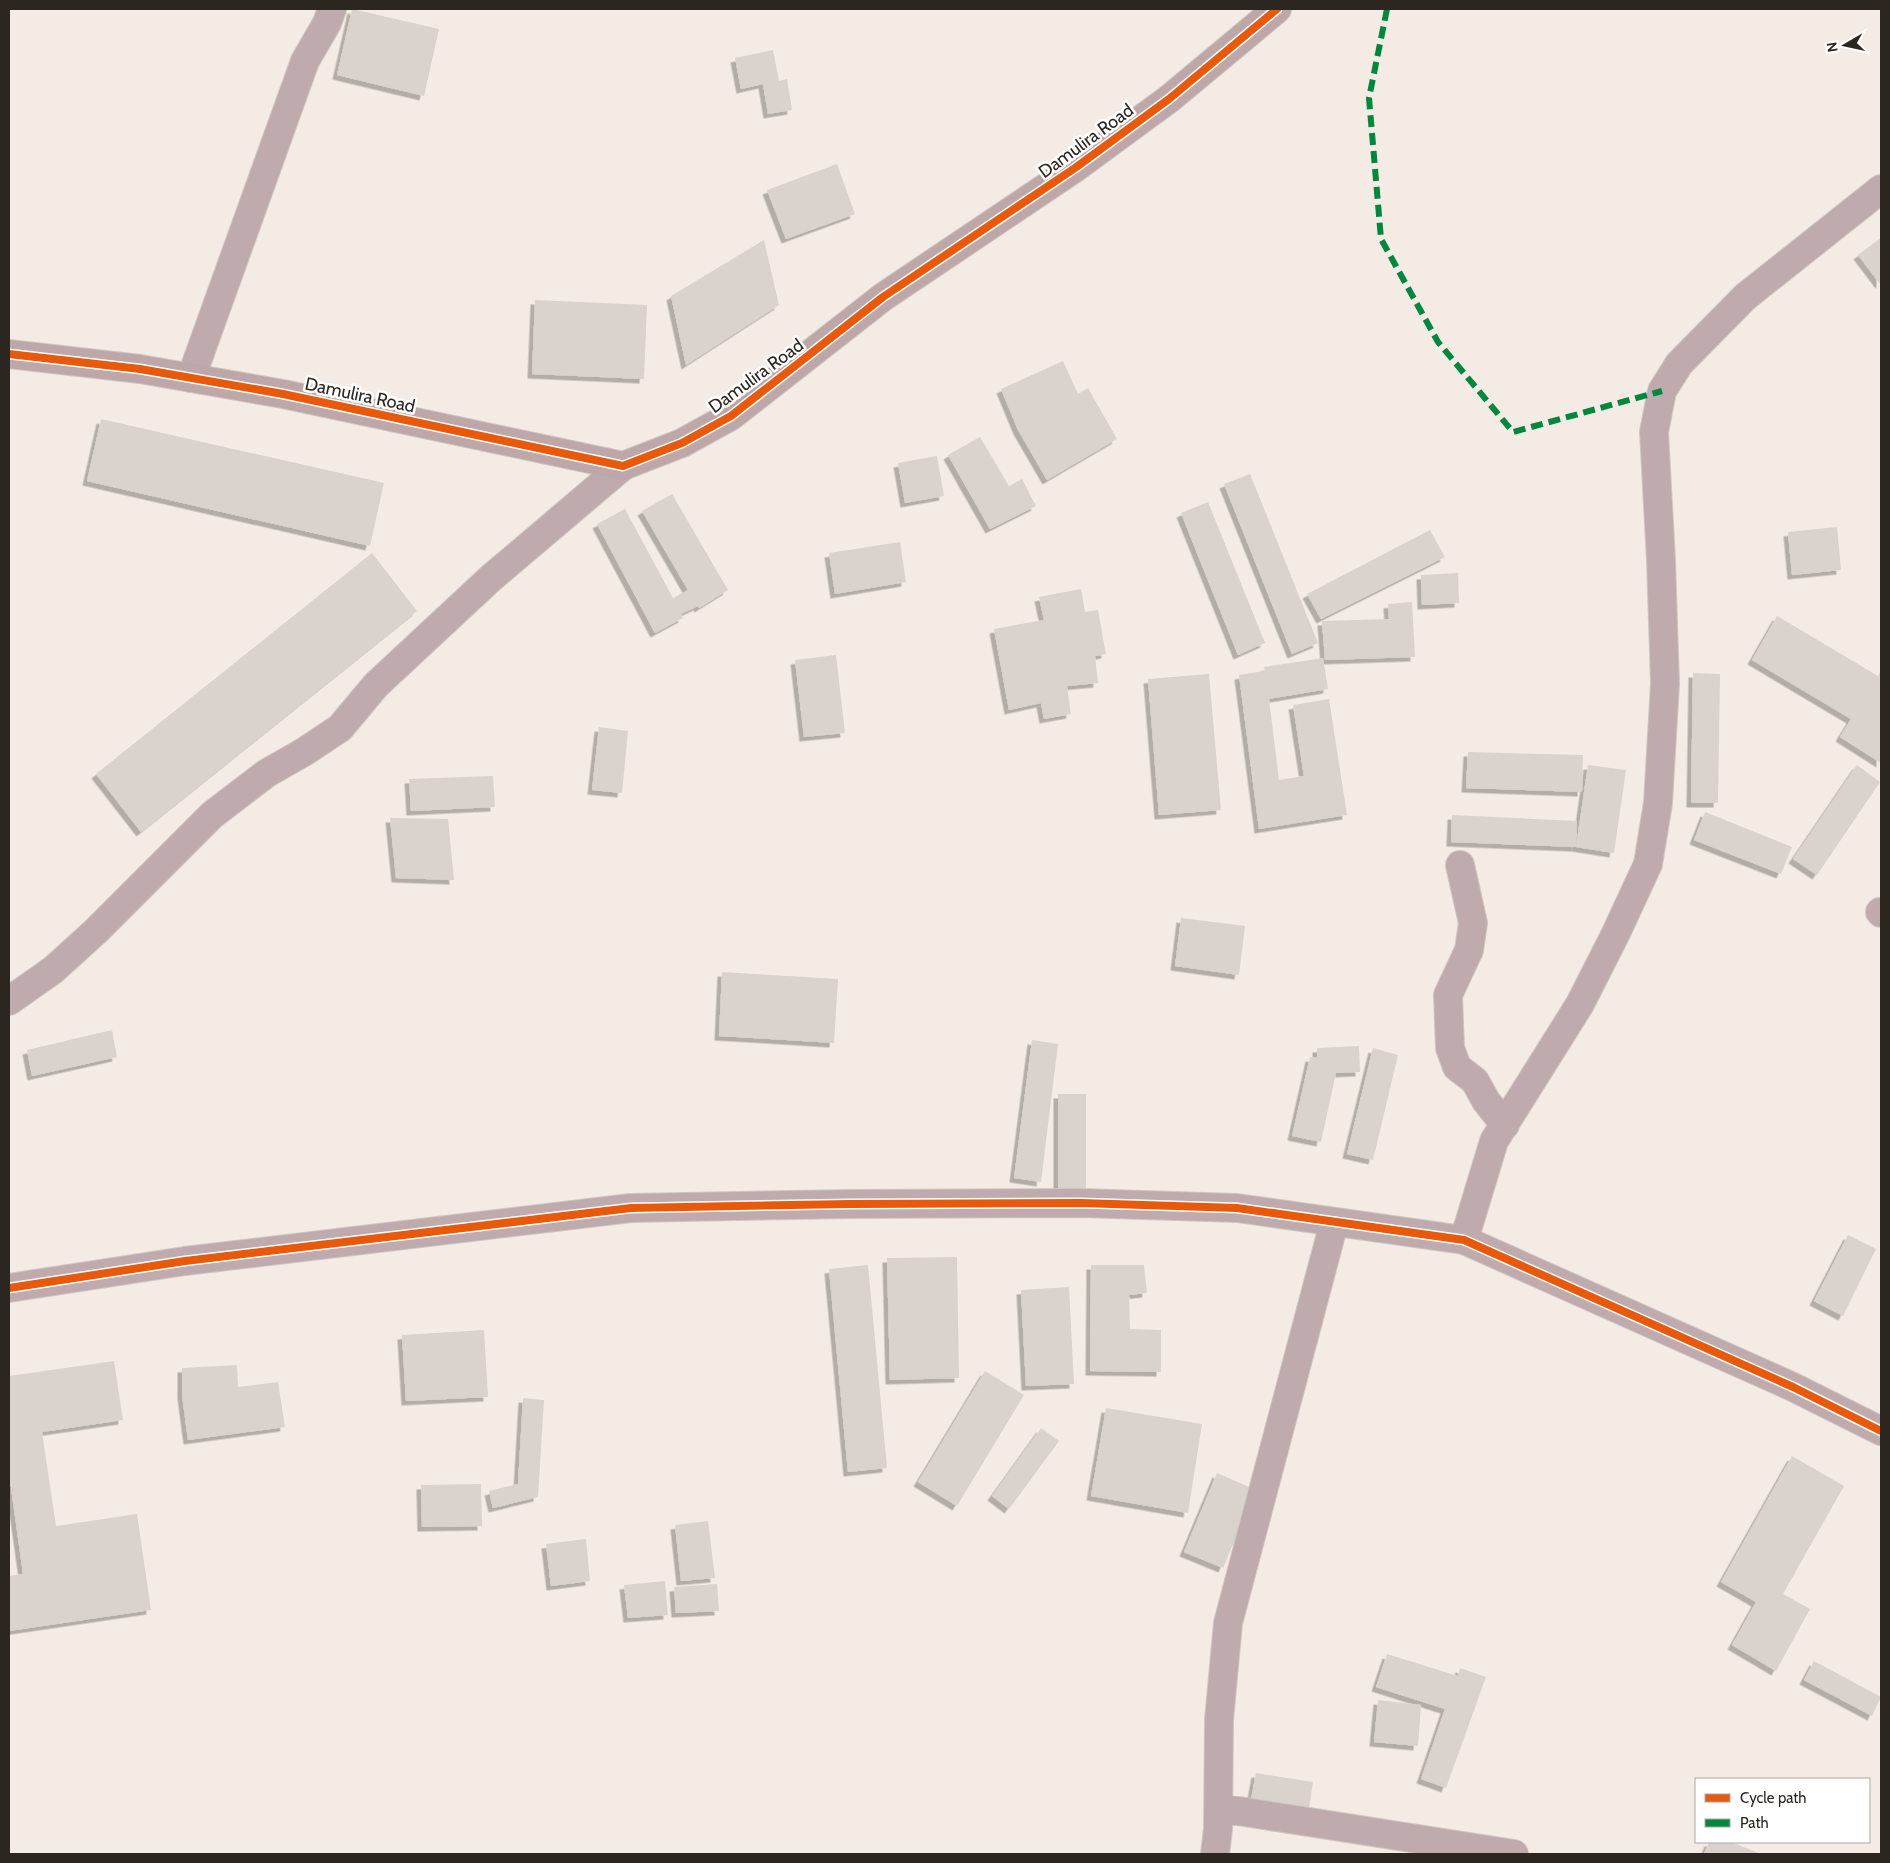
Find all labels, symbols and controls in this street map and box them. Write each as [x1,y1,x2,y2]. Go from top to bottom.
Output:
north arrow [1820,20,1870,70]
text: N [1822,41,1842,53]
street label: Damulira Road [1034,99,1138,183]
street label: Damulira Road [704,334,808,418]
street label: Damulira Road [303,373,417,417]
legend [1695,1778,1870,1843]
text: Cycle path [1740,1789,1806,1807]
text: Path [1740,1814,1769,1832]

